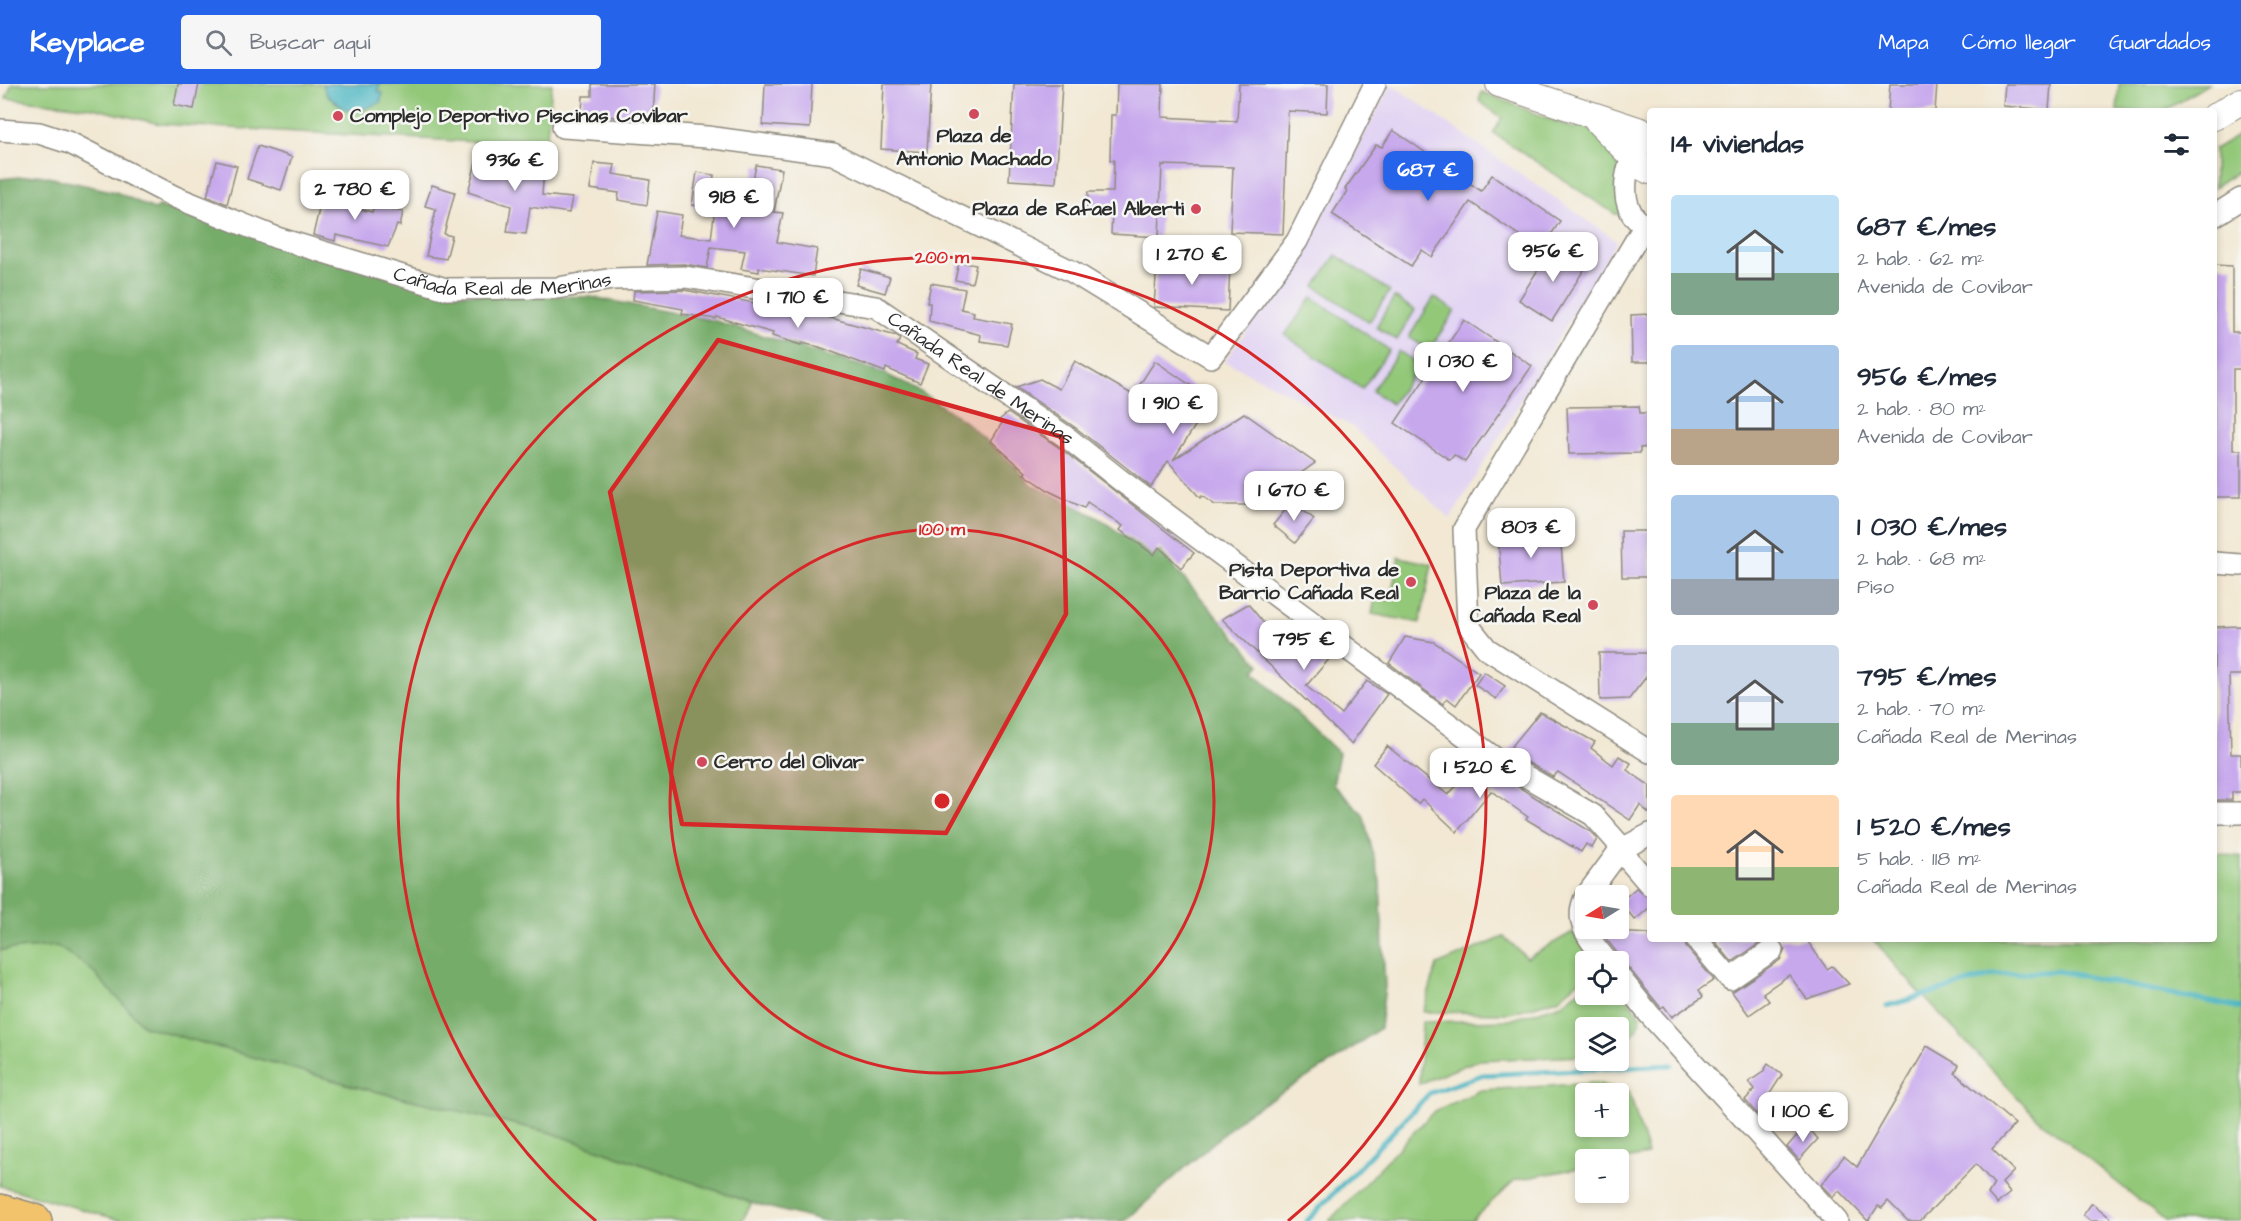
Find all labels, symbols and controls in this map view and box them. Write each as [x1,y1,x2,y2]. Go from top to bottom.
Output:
search box [181,15,601,69]
text: Keyplace [30,23,145,62]
icon: search [202,26,235,59]
text: Buscar aquí [250,27,371,58]
text: Mapa [1878,28,1929,57]
text: Cómo llegar [1962,28,2076,57]
text: Guardados [2109,28,2211,57]
place label: Complejo Deportivo Piscinas Covibar [350,102,689,130]
marker: Plaza de Antonio Machado [967,107,981,121]
marker: Complejo Deportivo Piscinas Covibar [331,109,345,123]
place label: Plaza de Antonio Machado [896,122,1052,173]
text: 14 viviendas [1671,126,1804,162]
icon: filters [2160,128,2193,161]
pin: 936 € [473,141,557,192]
text: 936 € [486,146,544,174]
pin: 687 € [1386,151,1470,202]
text: 687 € [1397,156,1459,184]
pin: 2 780 € [300,170,410,221]
text: 2 780 € [314,175,396,203]
pin: 918 € [692,178,776,229]
text: 918 € [709,183,759,211]
place label: Plaza de Rafael Alberti [972,195,1185,223]
marker: Plaza de Rafael Alberti [1189,202,1203,216]
text: 687 €/mes [1857,209,1996,245]
icon: home [1719,219,1791,291]
pin: 956 € [1511,232,1595,283]
pin: 1 270 € [1137,235,1247,286]
text: 956 € [1522,237,1584,265]
text: 1 270 € [1157,240,1227,268]
text: 200 m [914,245,970,270]
text: 2 hab. · 62 m² [1857,245,1984,273]
street label: Cañada Real de Merinas [390,260,613,303]
text: Avenida de Covibar [1857,273,2033,301]
pin: 1 710 € [743,278,853,329]
text: 1 710 € [767,283,829,311]
street label: Cañada Real de Merinas [882,305,1079,452]
pin: 1 030 € [1408,342,1518,393]
text: 1 030 € [1428,347,1498,375]
text: 956 €/mes [1857,359,1997,395]
icon: home [1719,369,1791,441]
pin: 1 910 € [1118,384,1228,435]
text: 1 910 € [1142,389,1204,417]
text: 2 hab. · 80 m² [1857,395,1986,423]
text: Avenida de Covibar [1857,423,2033,451]
pin: 1 670 € [1239,471,1349,522]
text: 1 670 € [1258,476,1330,504]
pin: 803 € [1489,508,1573,559]
text: 1 030 €/mes [1857,509,2007,545]
text: 803 € [1501,513,1561,541]
text: 100 m [919,517,966,542]
icon: home [1719,519,1791,591]
text: 2 hab. · 68 m² [1857,545,1986,573]
place label: Pista Deportiva de Barrio Cañada Real [1219,556,1399,607]
text: Piso [1857,573,1894,601]
marker: Pista Deportiva de Barrio Cañada Real [1404,575,1418,589]
place label: Plaza de la Cañada Real [1470,579,1582,630]
marker: Plaza de la Cañada Real [1586,598,1600,612]
pin: 795 € [1262,620,1346,671]
text: 795 € [1273,625,1335,653]
text: 795 €/mes [1857,659,1996,695]
icon: home [1719,669,1791,741]
text: 2 hab. · 70 m² [1857,695,1985,723]
text: Cañada Real de Merinas [1857,723,2077,751]
place label: Cerro del Olivar [714,748,865,776]
pin: 1 520 € [1425,748,1535,799]
text: 1 520 € [1444,753,1516,781]
marker: Cerro del Olivar [695,755,709,769]
centre of rings [932,791,952,811]
text: 1 520 €/mes [1857,809,2011,845]
icon: home [1719,819,1791,891]
text: 5 hab. · 118 m² [1857,845,1981,873]
text: Cañada Real de Merinas [1857,873,2077,901]
north arrow [1575,885,1629,939]
map controls [1575,885,1629,1203]
button: locate [1575,951,1629,1005]
button: layers [1575,1017,1629,1071]
button: + [1575,1083,1629,1137]
pin: 1 100 € [1748,1092,1858,1143]
text: 1 100 € [1772,1097,1834,1125]
button: − [1575,1149,1629,1203]

